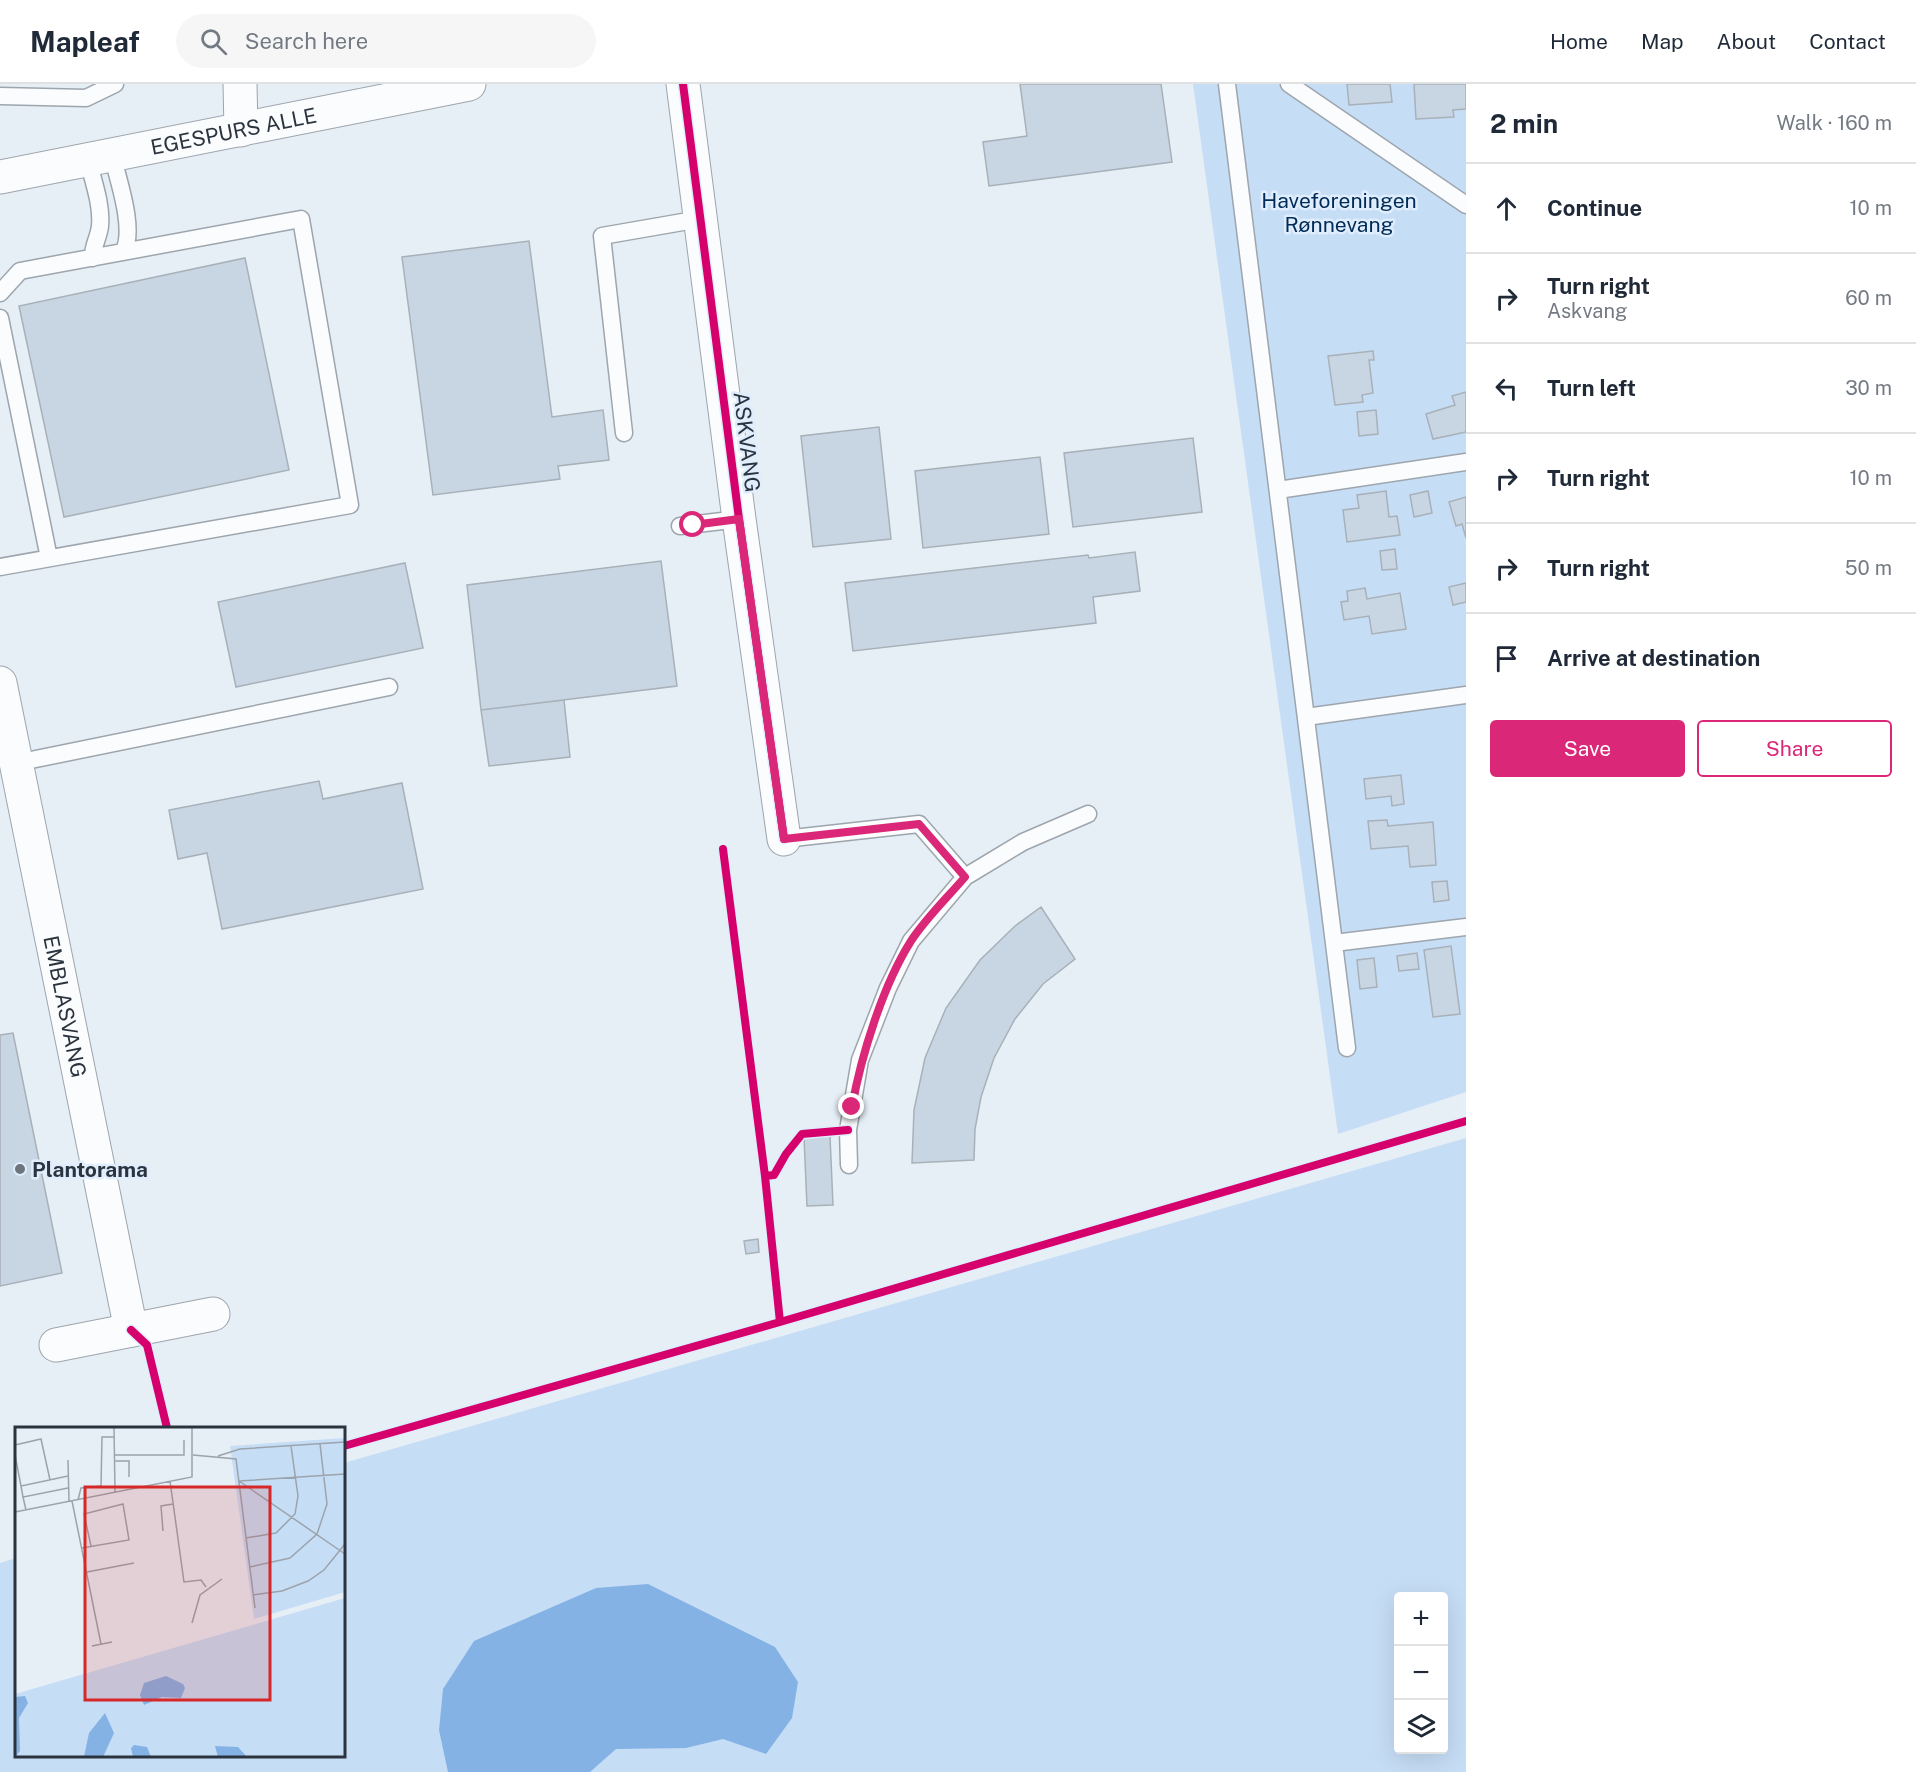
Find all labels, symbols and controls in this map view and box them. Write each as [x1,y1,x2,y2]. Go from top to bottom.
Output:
search box [176,14,596,68]
text: Mapleaf [30,25,140,58]
icon: search [197,25,230,58]
text: Search here [245,28,368,54]
text: Home [1550,29,1608,54]
text: Map [1641,29,1684,54]
text: About [1717,29,1776,54]
text: Contact [1809,29,1886,54]
street label: EGESPURS ALLE [148,102,319,159]
text: 2 min [1490,108,1558,139]
text: Walk · 160 m [1777,111,1892,135]
park label: Haveforeningen Rønnevang [1261,188,1417,237]
icon: ahead [1490,192,1523,225]
text: Continue [1547,195,1642,221]
text: 10 m [1849,196,1892,220]
text: Turn right [1547,273,1650,299]
icon: right [1490,282,1523,315]
text: 60 m [1845,286,1892,310]
text: Askvang [1547,299,1627,323]
icon: left [1490,372,1523,405]
text: Turn left [1547,375,1636,401]
text: 30 m [1845,376,1892,400]
street label: ASKVANG [728,390,766,494]
icon: right [1490,462,1523,495]
text: Turn right [1547,465,1650,491]
text: 10 m [1849,466,1892,490]
route start [679,511,705,537]
icon: right [1490,552,1523,585]
text: Turn right [1547,555,1650,581]
text: 50 m [1845,556,1892,580]
icon: arrive [1490,642,1523,675]
text: Arrive at destination [1547,645,1760,671]
button: Save [1490,720,1685,777]
button: Share [1697,720,1892,777]
street label: EMBLASVANG [39,933,92,1080]
route end [838,1093,864,1119]
place label: Plantorama [32,1157,148,1182]
marker: Plantorama [13,1162,27,1176]
inset map [15,1427,345,1757]
map controls [1394,1592,1448,1754]
button: + [1394,1592,1448,1646]
button: − [1394,1646,1448,1700]
button: layers [1394,1700,1448,1754]

